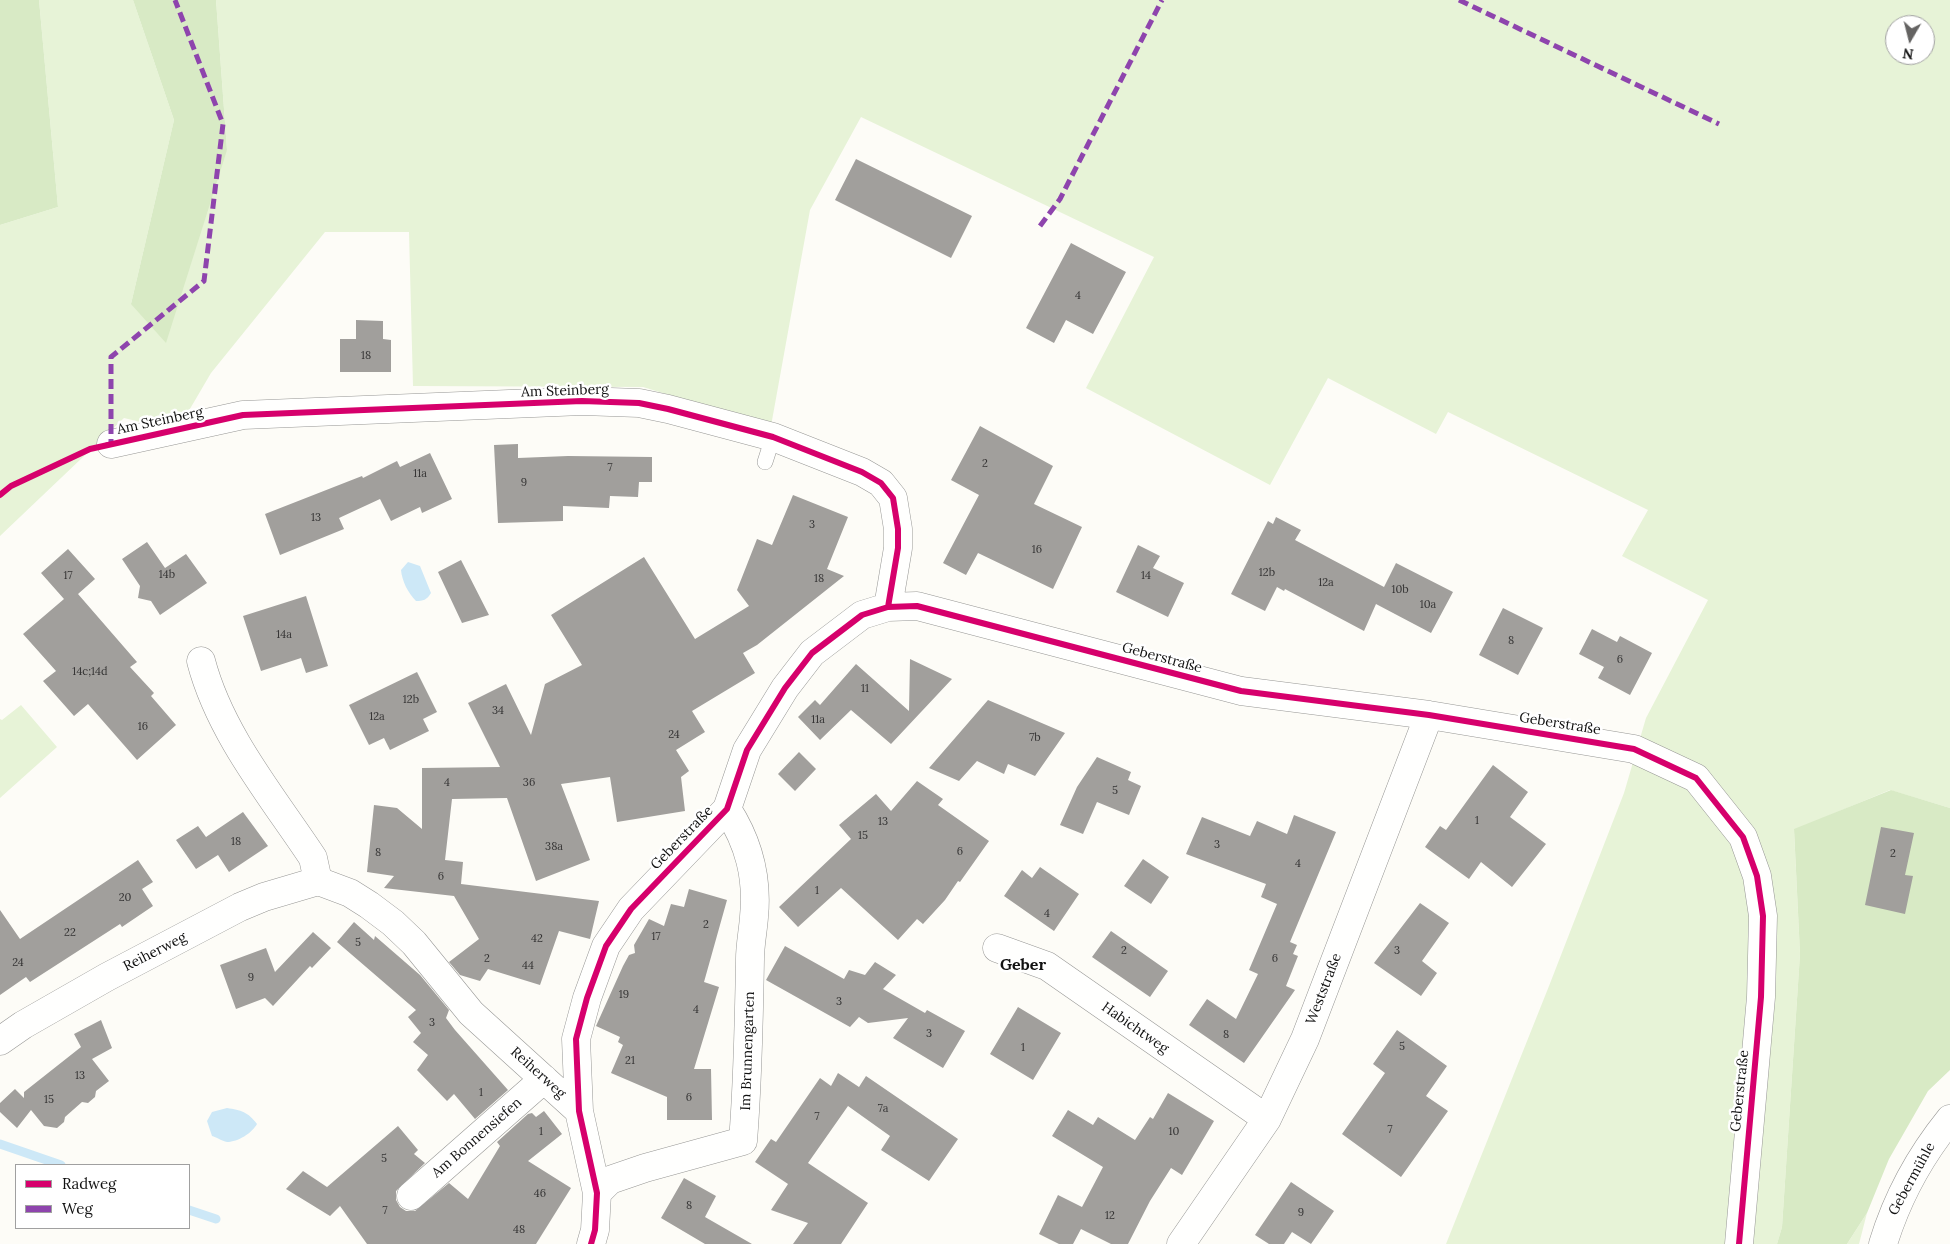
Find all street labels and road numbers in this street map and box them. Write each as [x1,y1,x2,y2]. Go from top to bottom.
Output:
street label: Am Steinberg [521,381,609,401]
street label: Am Steinberg [115,404,205,438]
street label: Geberstraße [1120,639,1204,677]
street label: Geberstraße [1518,709,1602,739]
street label: Geberstraße [647,803,717,873]
street label: Reiherweg [121,929,189,975]
street label: Weststraße [1303,951,1345,1027]
street label: Im Brunnengarten [738,991,758,1111]
street label: Habichtweg [1098,999,1172,1057]
street label: Reiherweg [507,1044,569,1102]
street label: Geberstraße [1727,1049,1753,1133]
street label: Am Bonnensiefen [429,1094,525,1182]
street label: Gebermühle [1885,1140,1939,1218]

